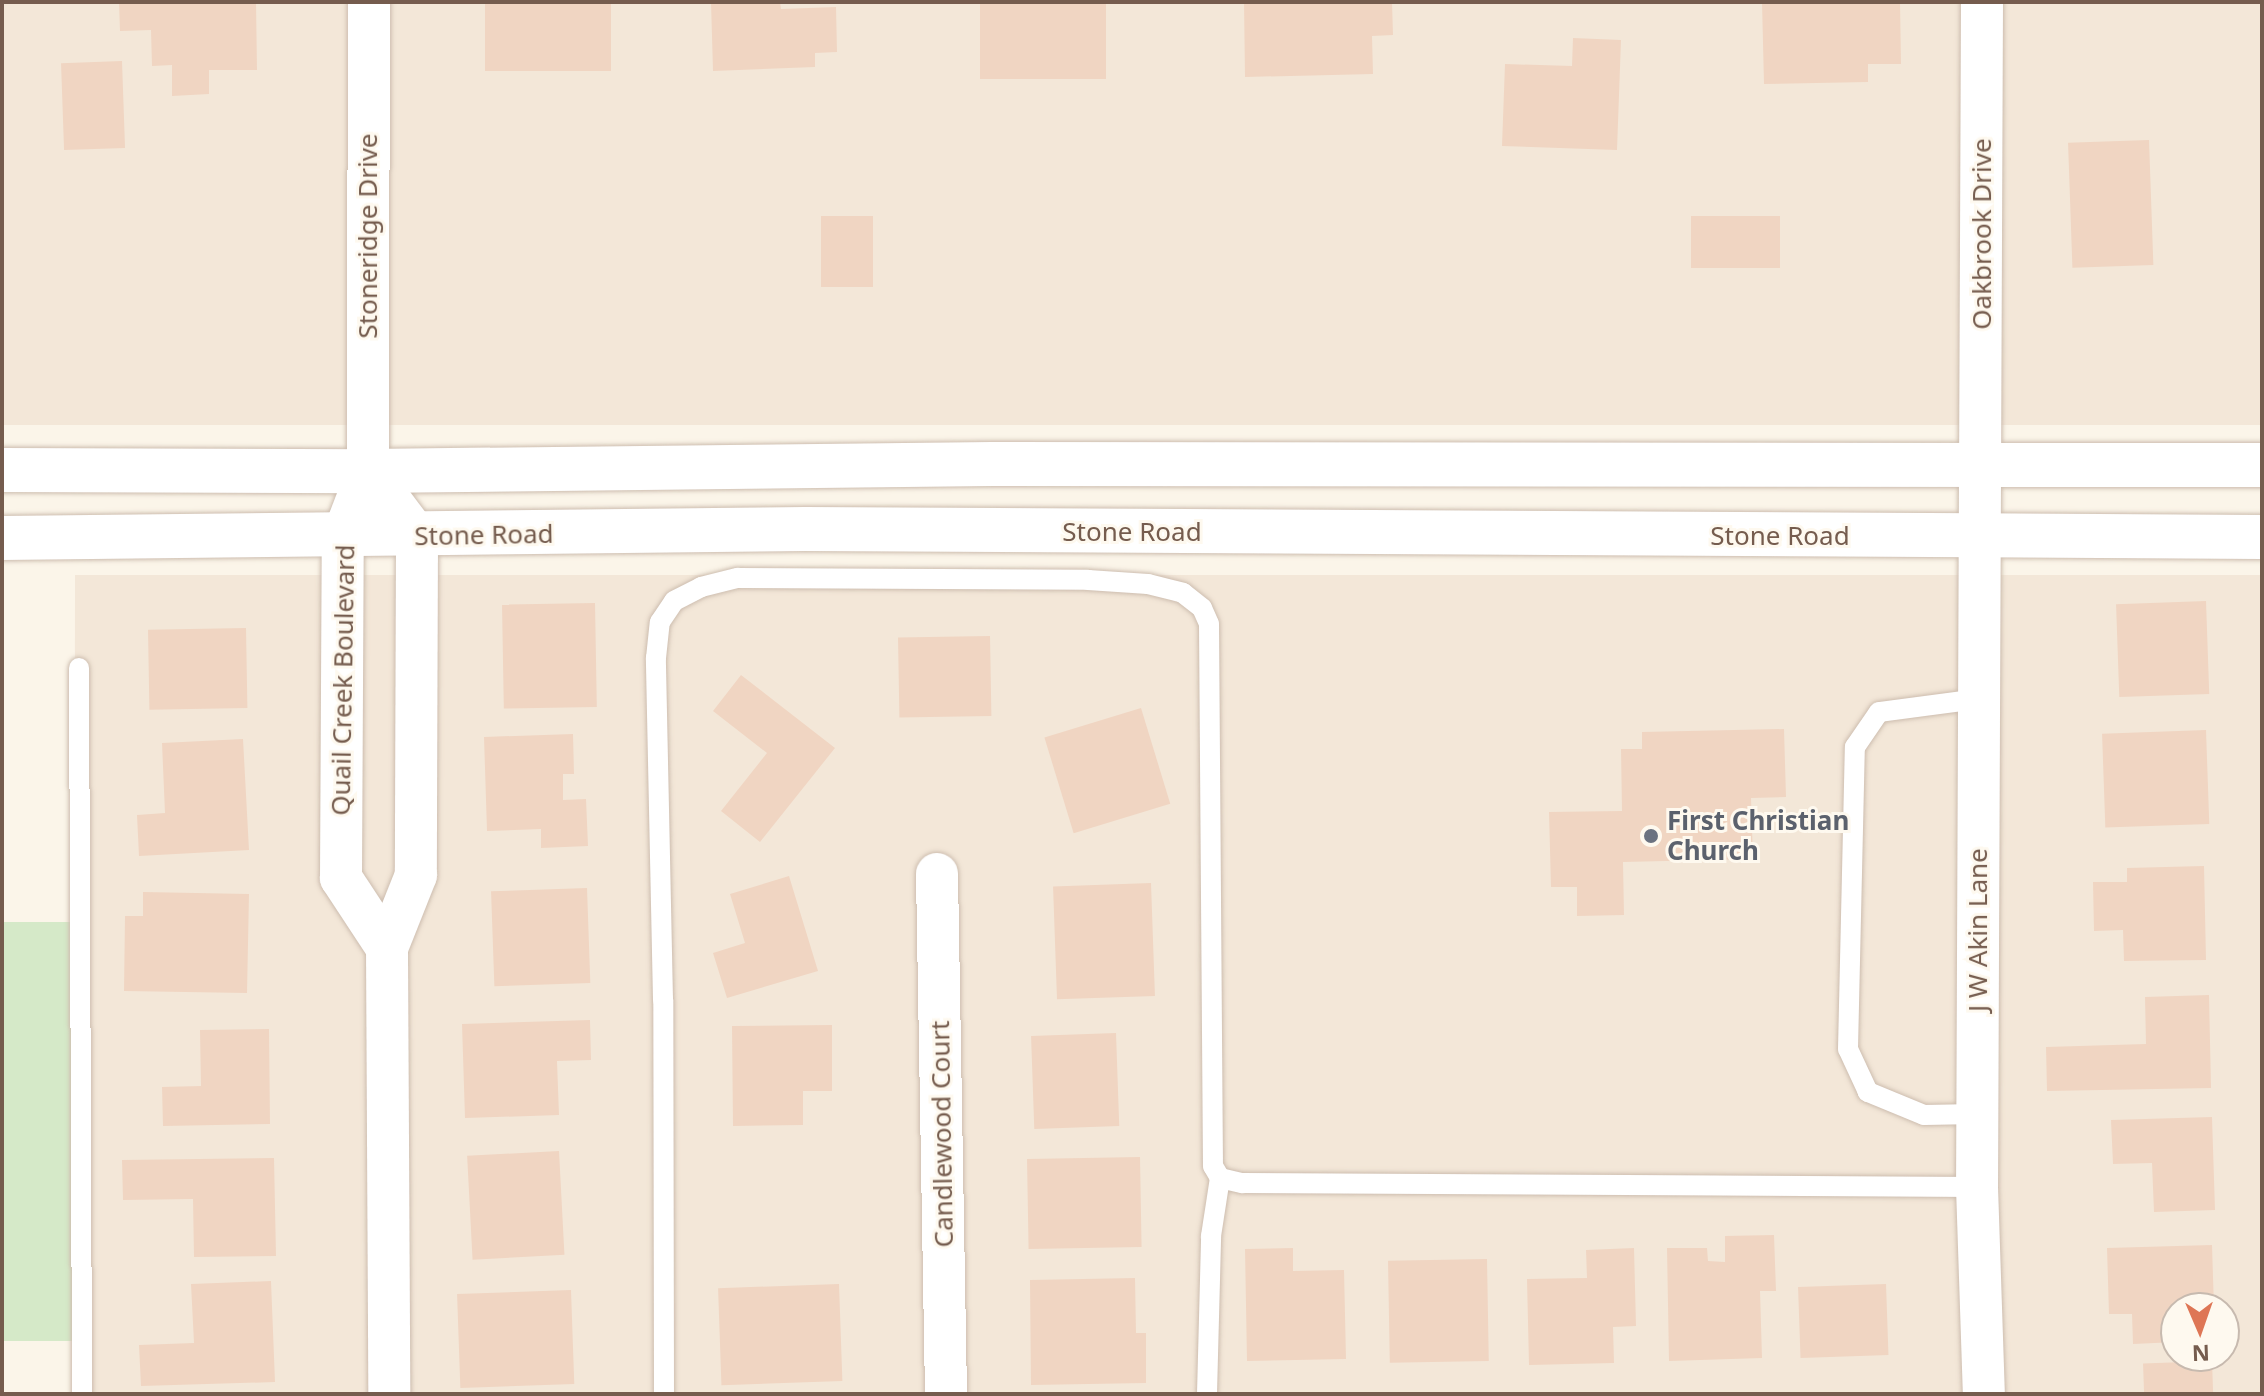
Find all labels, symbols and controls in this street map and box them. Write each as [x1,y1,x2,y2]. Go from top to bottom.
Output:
street label: Stoneridge Drive [352,133,384,339]
street label: Oakbrook Drive [1966,138,1998,330]
street label: Stone Road [1062,516,1202,548]
street label: Stone Road [414,518,554,552]
street label: Stone Road [1710,520,1850,552]
street label: Quail Creek Boulevard [325,544,361,816]
place label: First Christian Church [1667,805,1849,866]
marker: First Christian Church [1642,827,1660,845]
street label: J W Akin Lane [1962,848,1994,1012]
street label: Candlewood Court [924,1020,960,1248]
north arrow [2160,1292,2240,1372]
text: N [2191,1339,2210,1369]

